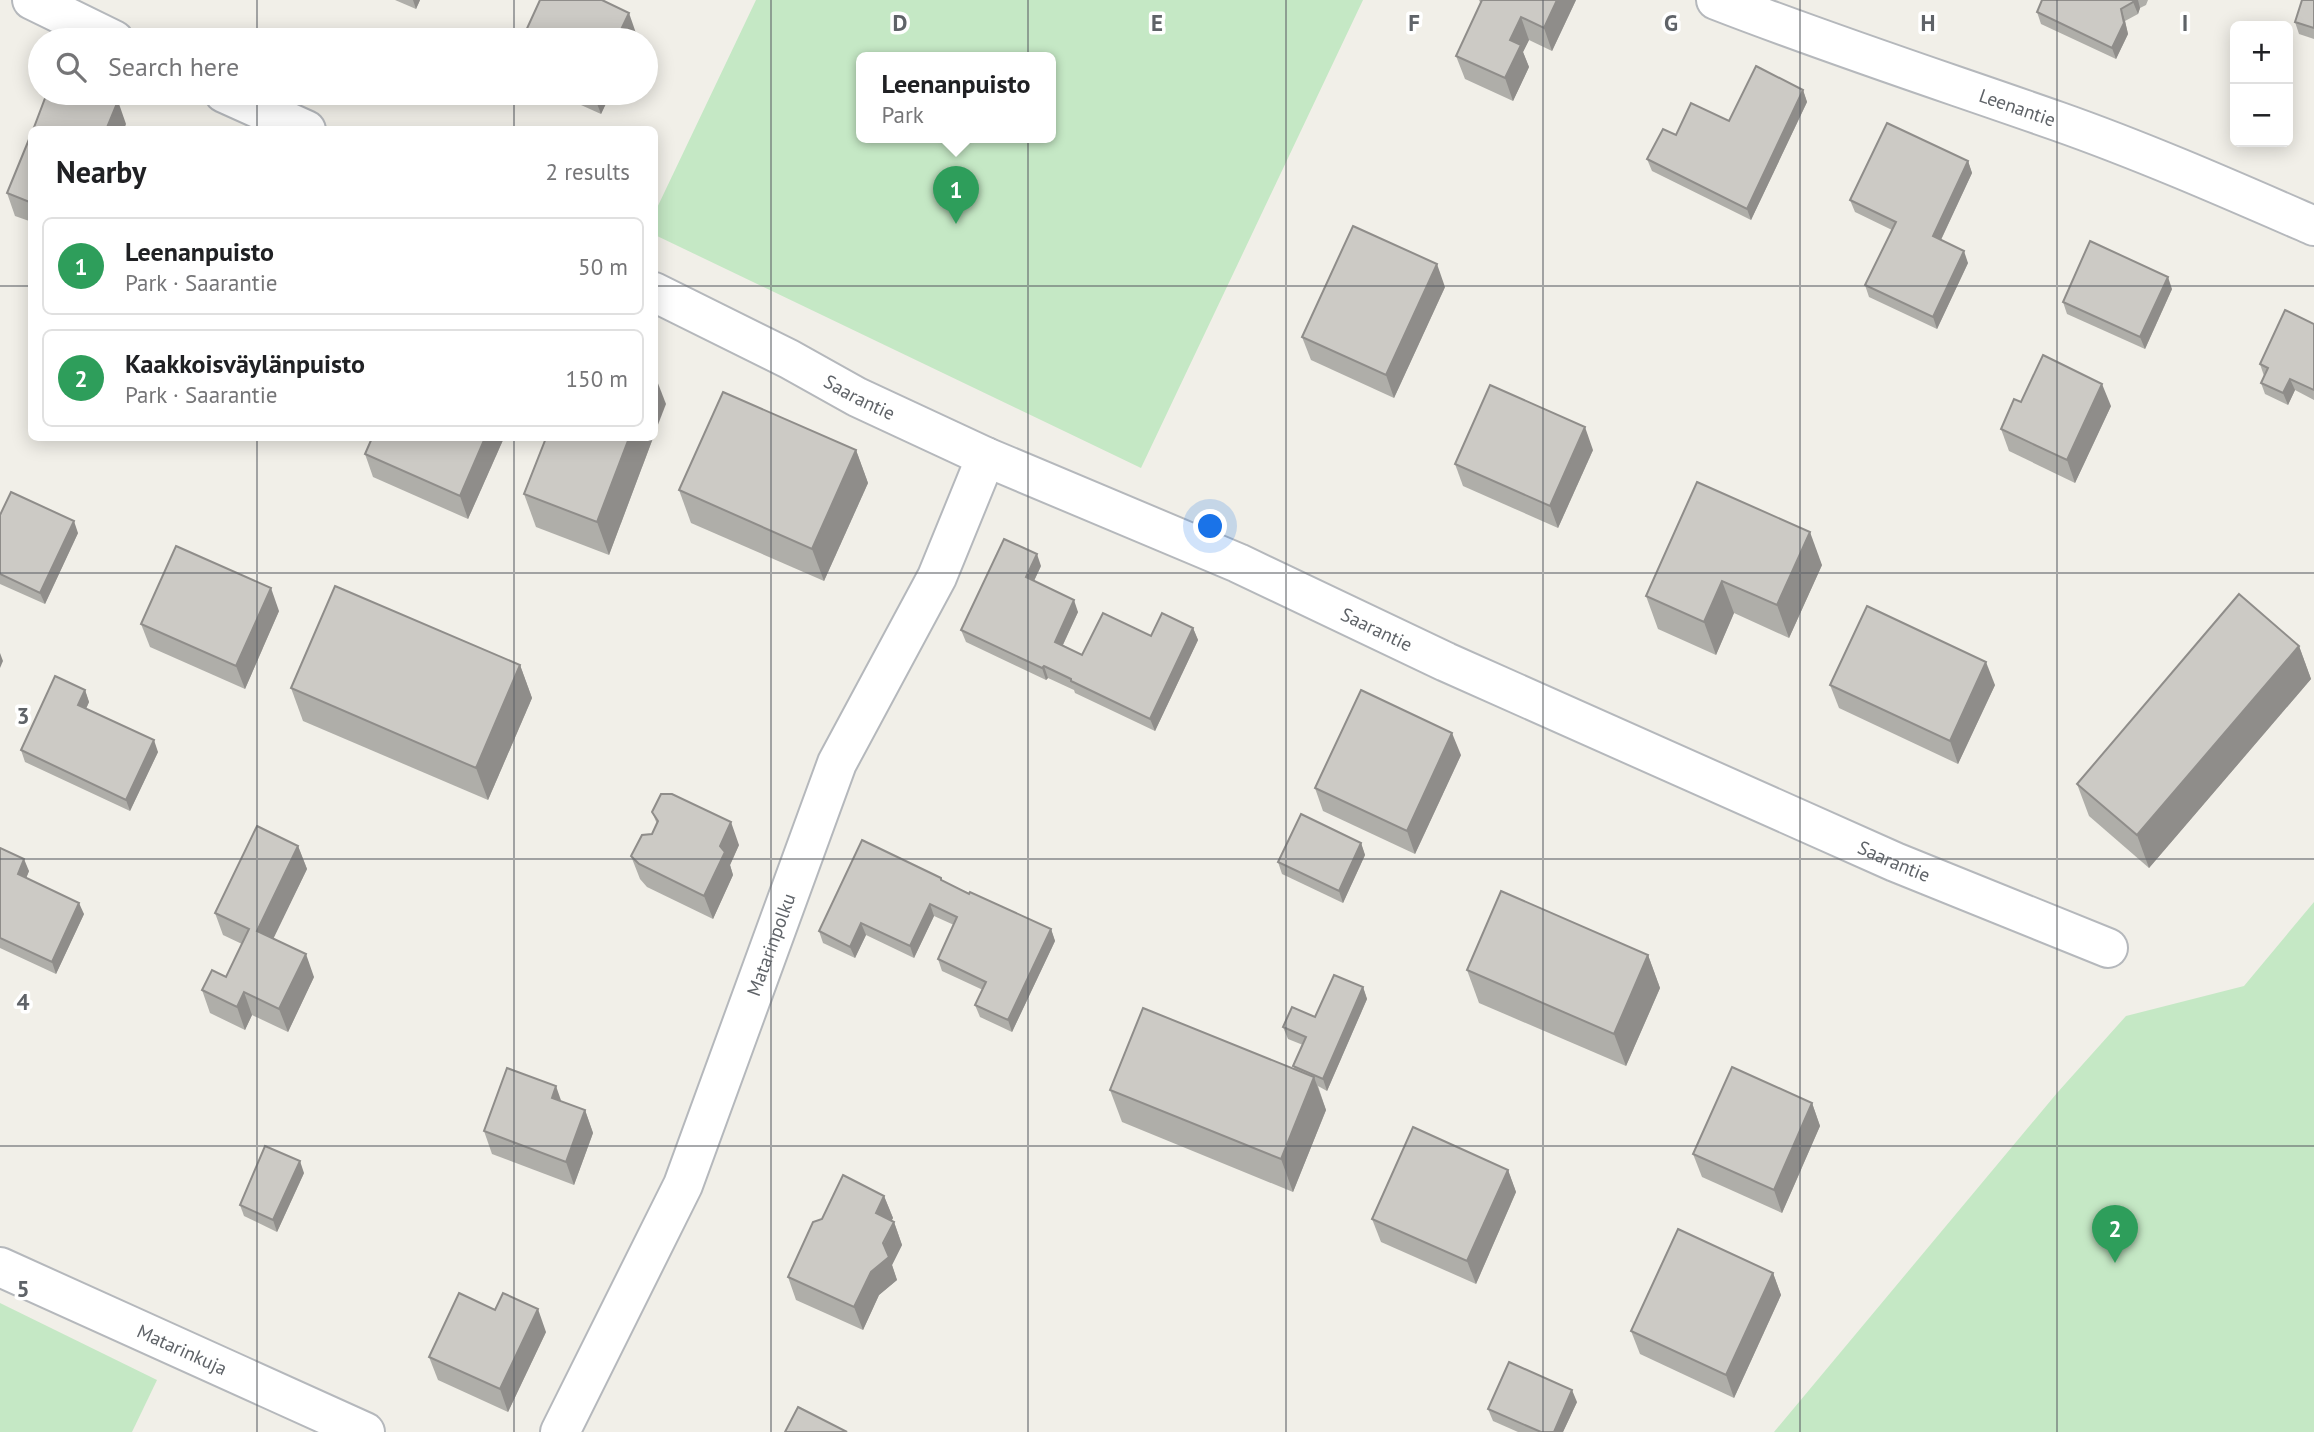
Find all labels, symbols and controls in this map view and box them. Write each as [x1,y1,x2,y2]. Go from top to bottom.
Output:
text: D [893,8,907,37]
text: E [1151,8,1163,37]
text: F [1408,8,1420,37]
text: G [1664,8,1678,37]
text: H [1921,8,1935,37]
text: I [2182,8,2188,37]
map controls [2230,21,2293,147]
button: + [2230,21,2293,84]
search box [28,28,658,105]
icon: search [52,48,90,86]
text: Search here [108,50,239,83]
popup [856,52,1056,143]
text: Leenanpuisto [882,67,1030,100]
street label: Leenantie [1976,83,2059,132]
button: − [2230,84,2293,147]
text: Park [882,100,924,129]
text: Nearby [56,152,146,191]
text: 2 results [546,157,630,186]
pin: 1 [933,166,979,224]
text: Leenanpuisto [125,235,274,268]
text: 1 [74,252,88,281]
text: 50 m [578,252,628,281]
text: Park · Saarantie [125,268,278,297]
text: Kaakkoisväylänpuisto [125,347,365,380]
text: 2 [74,364,88,393]
text: 150 m [566,364,628,393]
street label: Saarantie [820,369,899,425]
text: Park · Saarantie [125,380,278,409]
your location [1193,509,1227,543]
street label: Saarantie [1337,602,1417,656]
text: 3 [16,701,30,730]
street label: Saarantie [1854,835,1934,887]
street label: Matarinpolku [741,890,801,999]
text: 4 [16,987,30,1016]
pin: 2 [2092,1205,2138,1263]
text: 5 [16,1274,30,1303]
street label: Matarinkuja [133,1319,231,1380]

